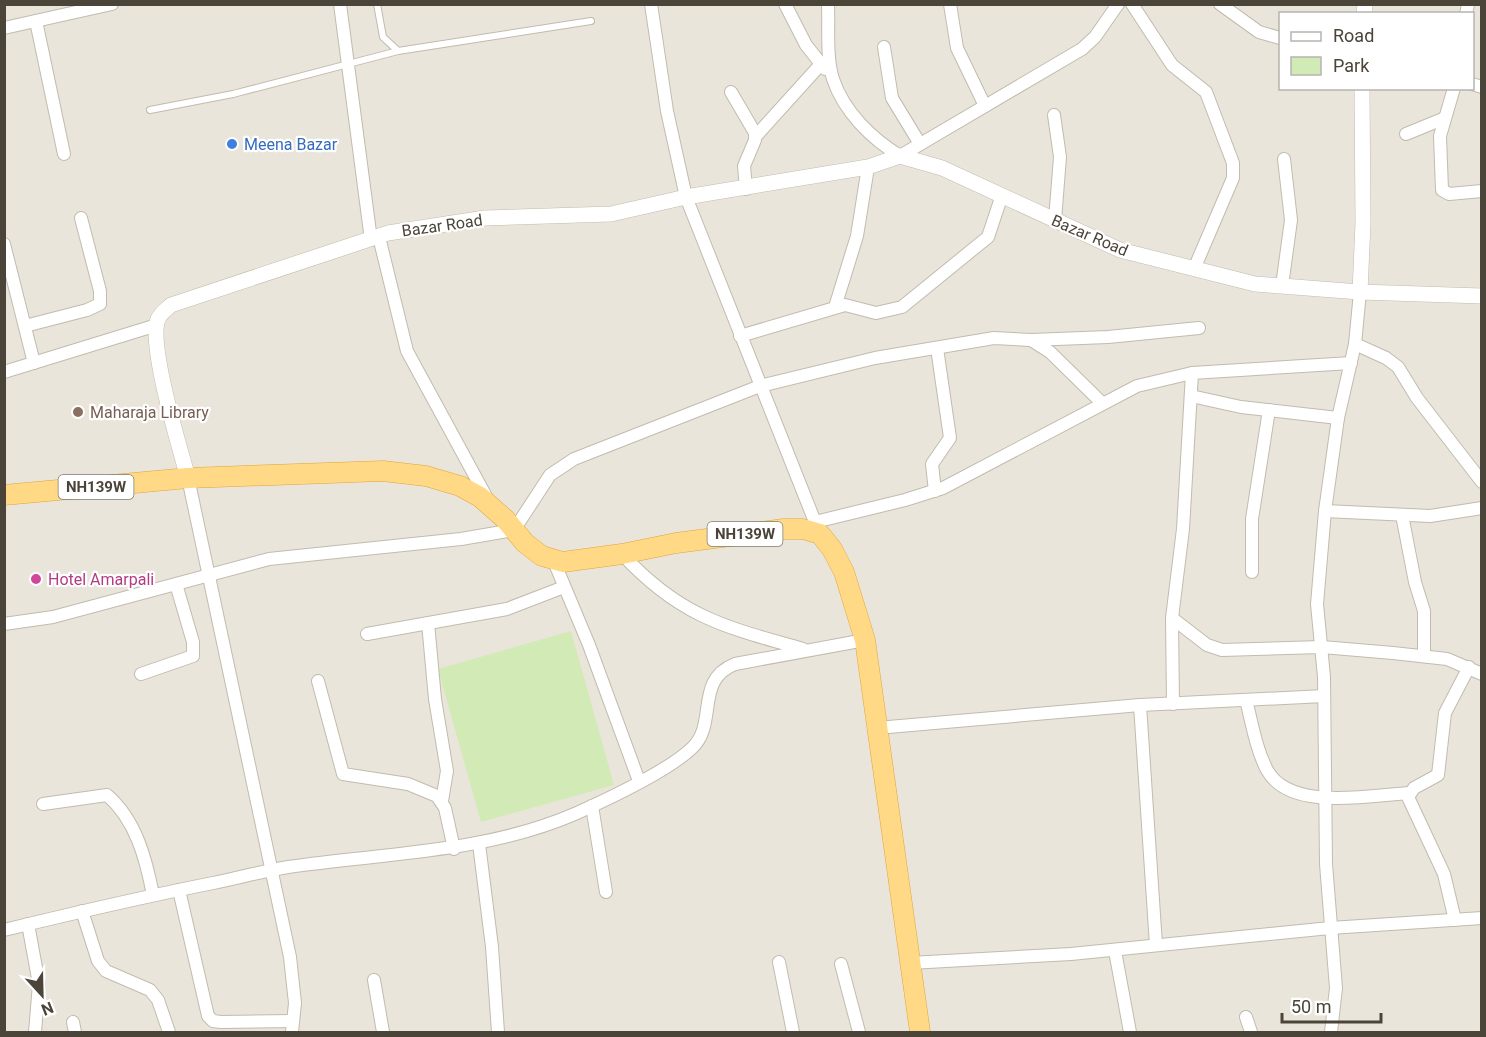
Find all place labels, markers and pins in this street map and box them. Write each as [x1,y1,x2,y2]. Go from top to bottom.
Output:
place label: Meena Bazar [244,135,338,154]
marker: Meena Bazar [225,137,239,151]
place label: Maharaja Library [90,403,209,422]
marker: Maharaja Library [71,405,85,419]
place label: Hotel Amarpali [48,570,154,589]
marker: Hotel Amarpali [29,572,43,586]

